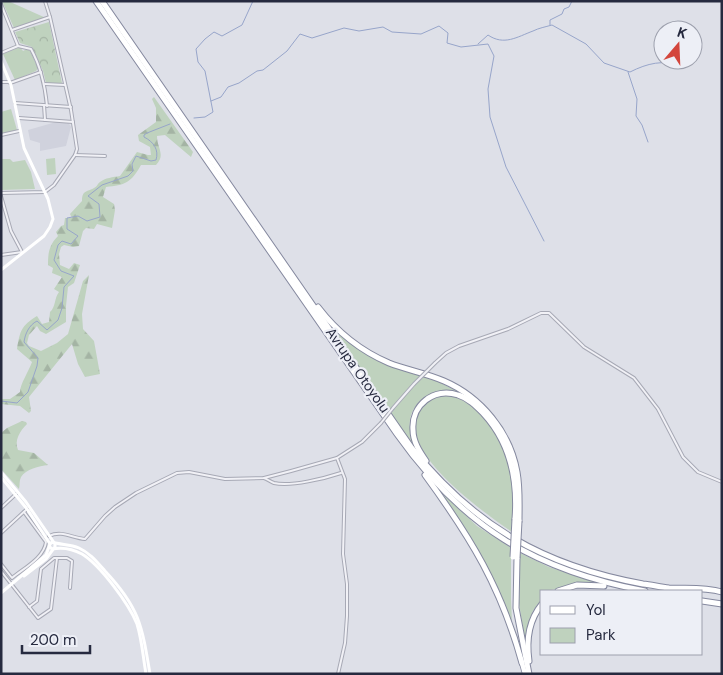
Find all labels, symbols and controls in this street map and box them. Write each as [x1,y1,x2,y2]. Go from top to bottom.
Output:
north arrow [653,20,703,70]
text: K [675,23,689,43]
street label: Avrupa Otoyolu [322,324,394,416]
legend [540,590,703,655]
text: Yol [586,600,606,620]
scale bar [22,622,90,654]
text: Park [586,625,616,645]
text: 200 m [30,630,76,650]

